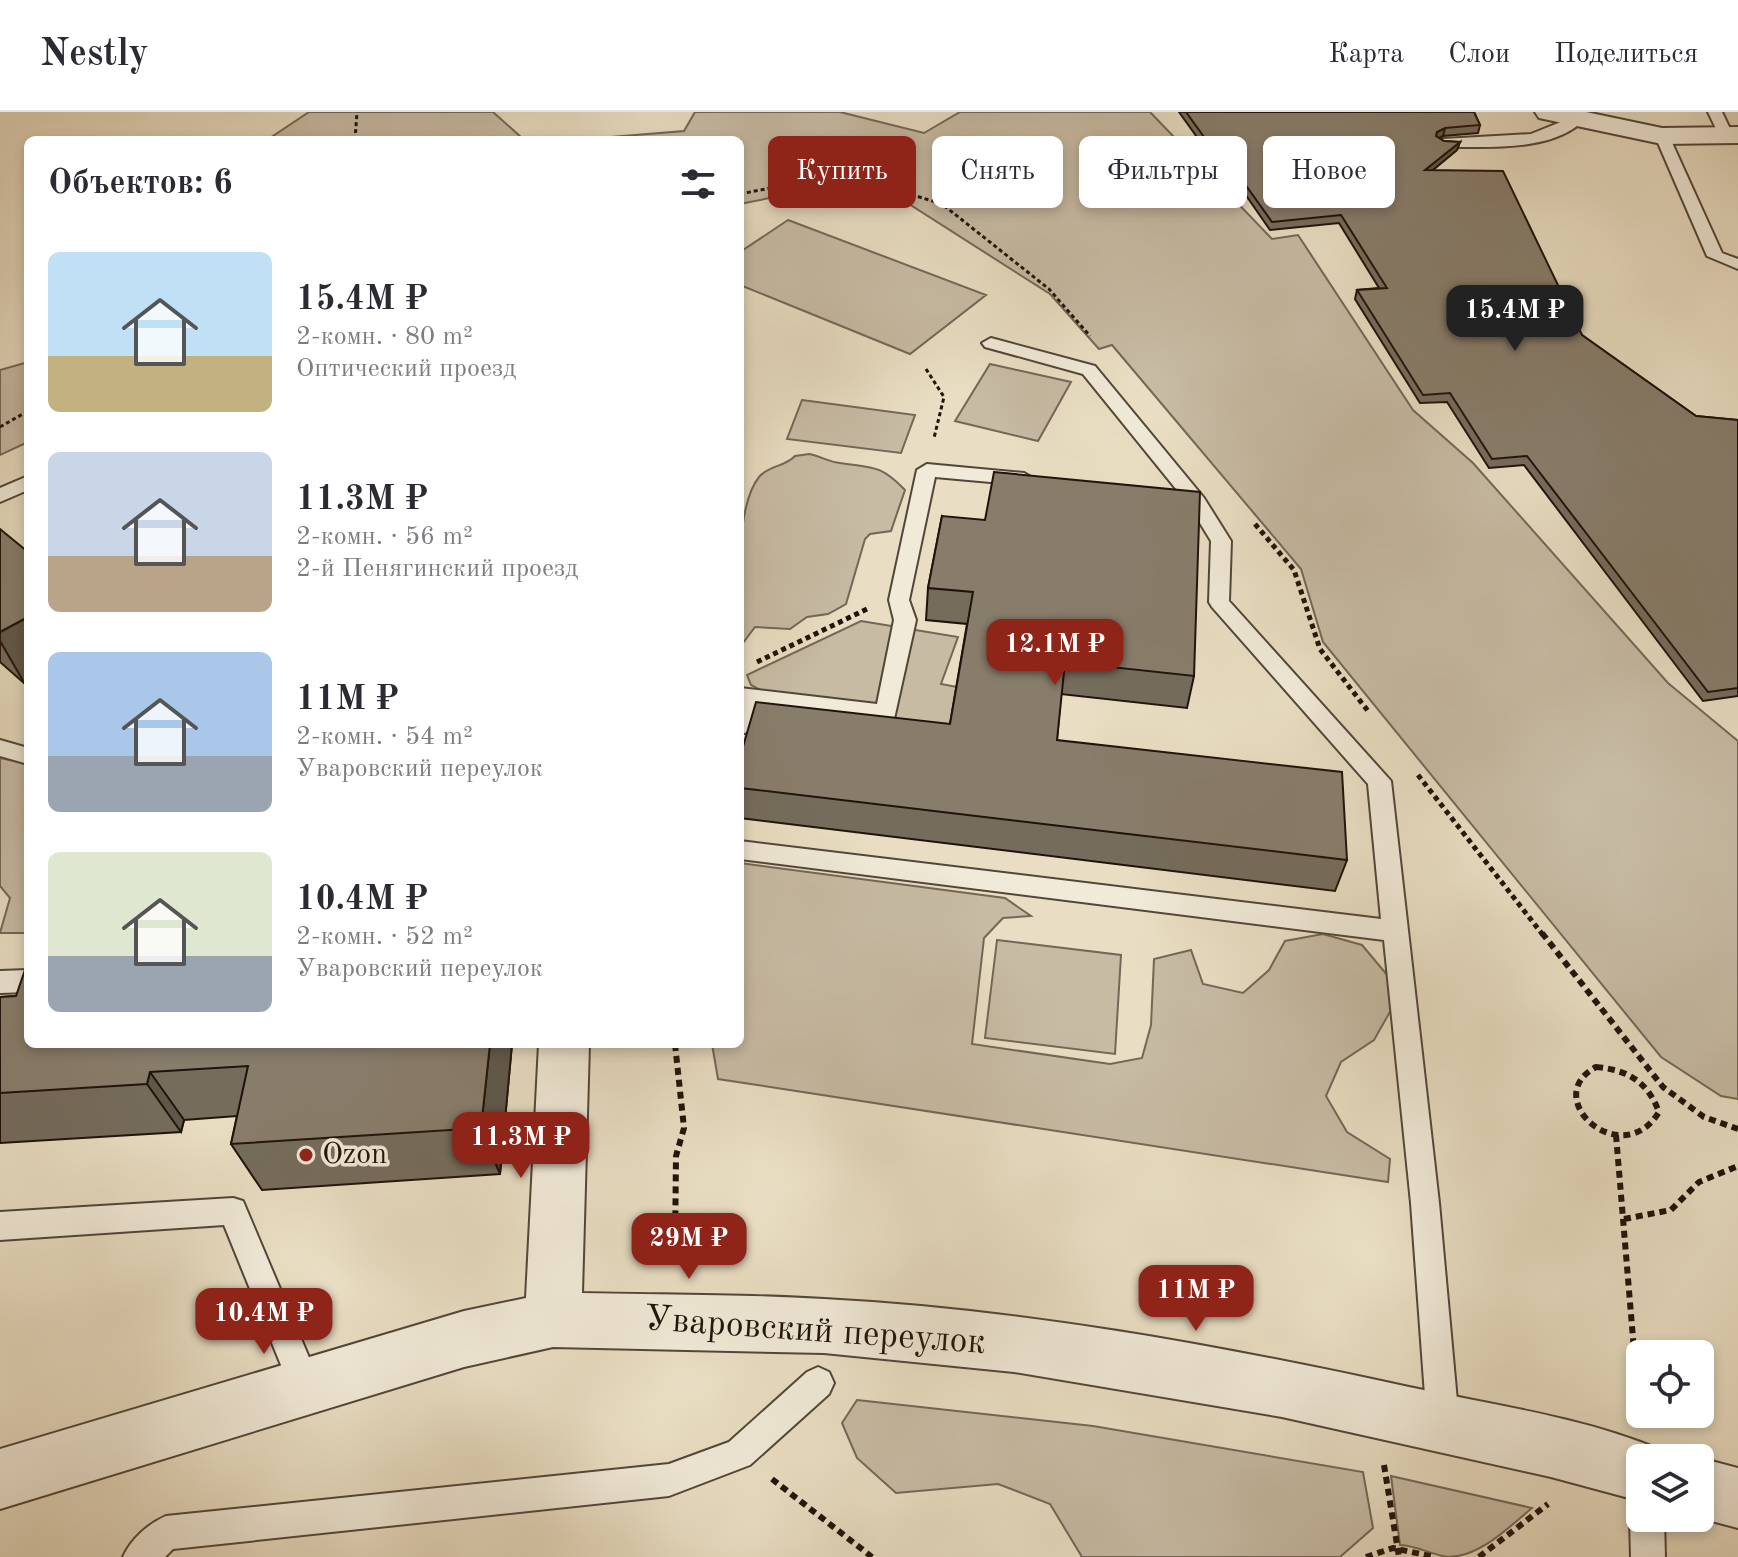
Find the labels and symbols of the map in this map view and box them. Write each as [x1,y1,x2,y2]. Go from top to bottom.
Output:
pin: 15.4M ₽ [1441,285,1589,353]
pin: 12.1M ₽ [981,619,1129,687]
pin: 11.3M ₽ [447,1112,595,1180]
place label: Ozon [322,1140,387,1170]
marker: Ozon [297,1146,315,1164]
pin: 29M ₽ [633,1213,745,1281]
pin: 11M ₽ [1140,1265,1252,1333]
pin: 10.4M ₽ [190,1288,338,1356]
street label: Уваровский переулок [643,1302,987,1362]

